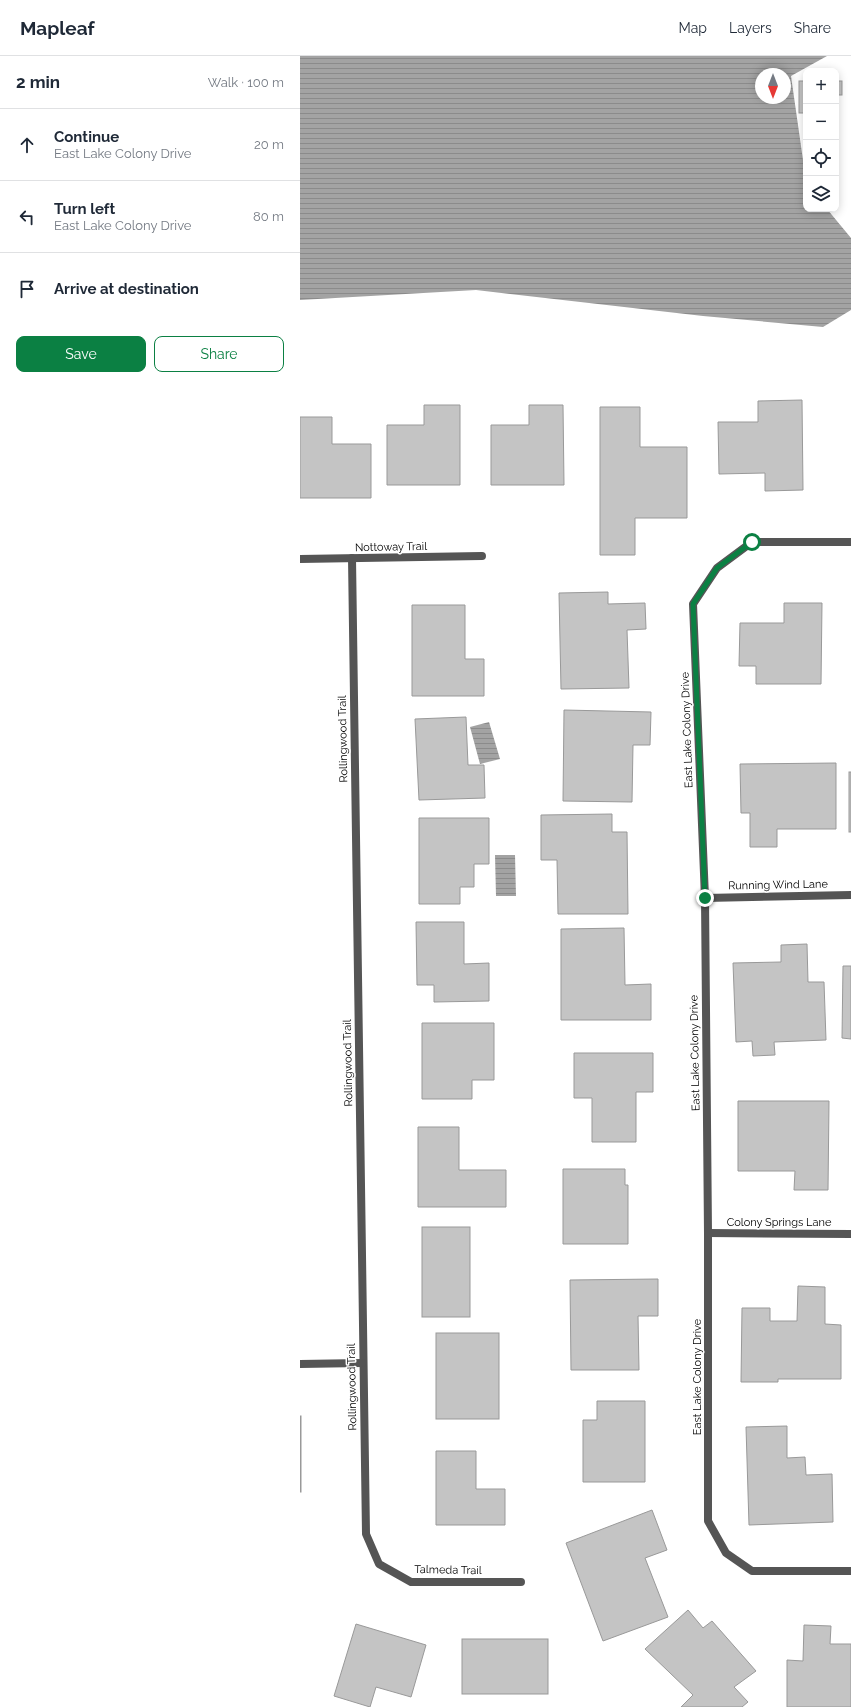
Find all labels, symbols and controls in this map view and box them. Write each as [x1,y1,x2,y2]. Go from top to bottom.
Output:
text: Mapleaf [20,17,95,39]
text: Map [679,20,707,36]
text: Layers [729,20,772,36]
text: Share [794,20,831,36]
north arrow [755,68,791,104]
map controls [803,68,839,212]
button: + [803,68,839,104]
text: 2 min [16,72,60,92]
text: Walk · 100 m [208,75,284,90]
button: − [803,104,839,140]
text: Continue [54,128,119,146]
icon: ahead [16,134,38,156]
text: 20 m [254,137,284,152]
button: locate [803,140,839,176]
text: East Lake Colony Drive [54,146,191,161]
button: layers [803,176,839,212]
text: Turn left [54,200,115,218]
icon: left [16,206,38,228]
text: 80 m [253,209,284,224]
text: East Lake Colony Drive [54,218,191,233]
icon: arrive [16,278,38,300]
text: Arrive at destination [54,280,199,298]
button: Save [16,336,146,372]
button: Share [154,336,284,372]
route start [743,533,761,551]
street label: Nottoway Trail [355,540,427,554]
street label: East Lake Colony Drive [678,671,696,788]
street label: Rollingwood Trail [336,695,350,783]
street label: Running Wind Lane [728,878,829,892]
route end [696,889,714,907]
street label: East Lake Colony Drive [687,994,703,1111]
street label: Rollingwood Trail [341,1019,355,1107]
street label: Colony Springs Lane [727,1216,832,1229]
street label: East Lake Colony Drive [691,1318,704,1435]
street label: Rollingwood Trail [345,1343,359,1431]
street label: Talmeda Trail [414,1563,482,1577]

